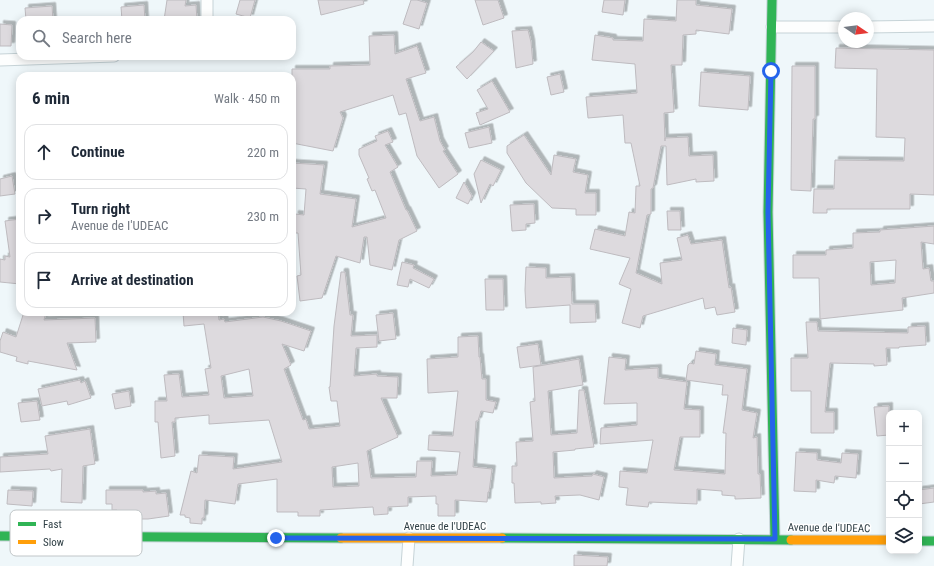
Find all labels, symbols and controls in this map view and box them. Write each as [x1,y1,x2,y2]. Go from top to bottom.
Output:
north arrow [838,12,874,48]
search box [16,16,296,60]
icon: search [30,27,52,49]
text: Search here [62,29,132,47]
route start [762,62,780,80]
text: 6 min [32,88,70,108]
text: Walk · 450 m [214,91,280,106]
icon: ahead [33,141,55,163]
text: Continue [71,143,125,161]
text: 220 m [247,145,279,160]
text: Turn right [71,200,130,218]
icon: right [33,205,55,227]
text: 230 m [247,209,279,224]
text: Avenue de I'UDEAC [71,218,168,233]
icon: arrive [33,269,55,291]
text: Arrive at destination [71,271,194,289]
map controls [886,410,922,554]
button: + [886,410,922,446]
button: − [886,446,922,482]
button: locate [886,482,922,518]
legend [10,510,142,556]
text: Fast [43,518,62,531]
button: layers [886,518,922,554]
street label: Avenue de I'UDEAC [404,520,486,533]
street label: Avenue de I'UDEAC [788,521,870,535]
route end [267,529,285,547]
text: Slow [43,536,64,549]

